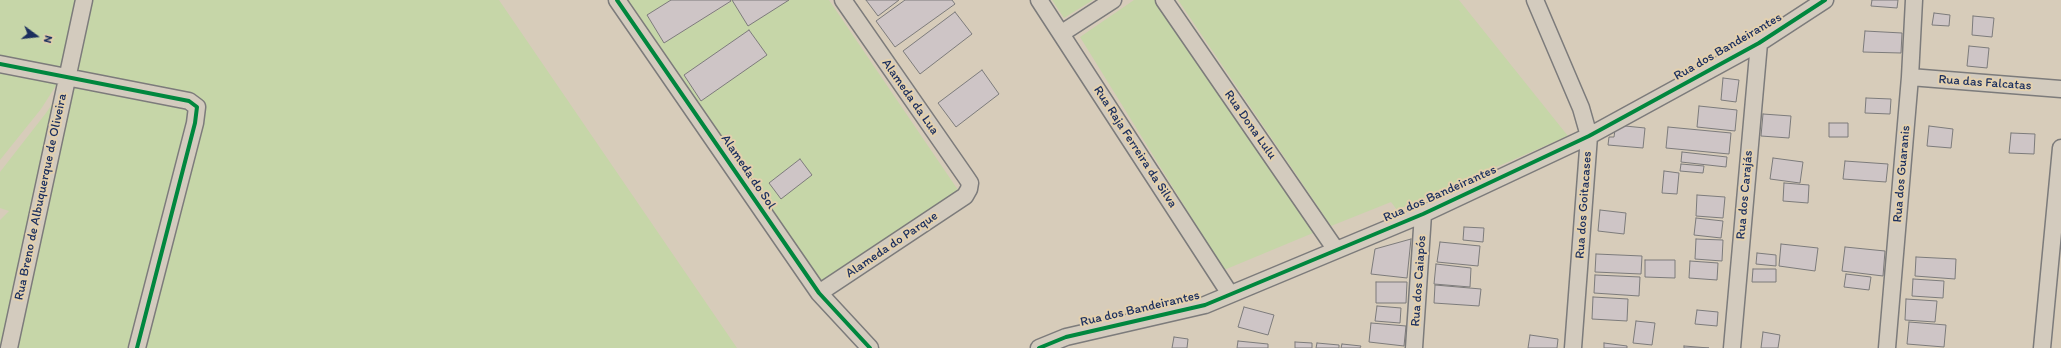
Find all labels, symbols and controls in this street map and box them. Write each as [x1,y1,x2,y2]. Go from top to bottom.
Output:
street label: Rua dos Bandeirantes [1671,10,1785,84]
north arrow [16,16,56,56]
text: N [41,34,55,45]
street label: Alameda da Lua [878,56,942,138]
street label: Rua das Falcatas [1938,72,2032,94]
street label: Rua Raja Ferreira da Silva [1090,83,1180,211]
street label: Rua Dona Lulu [1220,87,1280,163]
street label: Rua Breno de Albuquerque de Oliveira [11,92,71,302]
street label: Rua dos Guaranis [1890,125,1914,223]
street label: Alameda do Sol [717,132,779,212]
street label: Rua dos Carajás [1733,150,1757,240]
street label: Rua dos Goitacases [1572,151,1596,259]
street label: Rua dos Bandeirantes [1381,162,1499,226]
street label: Alameda do Parque [843,208,941,282]
street label: Rua dos Caiapós [1408,235,1430,327]
street label: Rua dos Bandeirantes [1079,288,1201,330]

